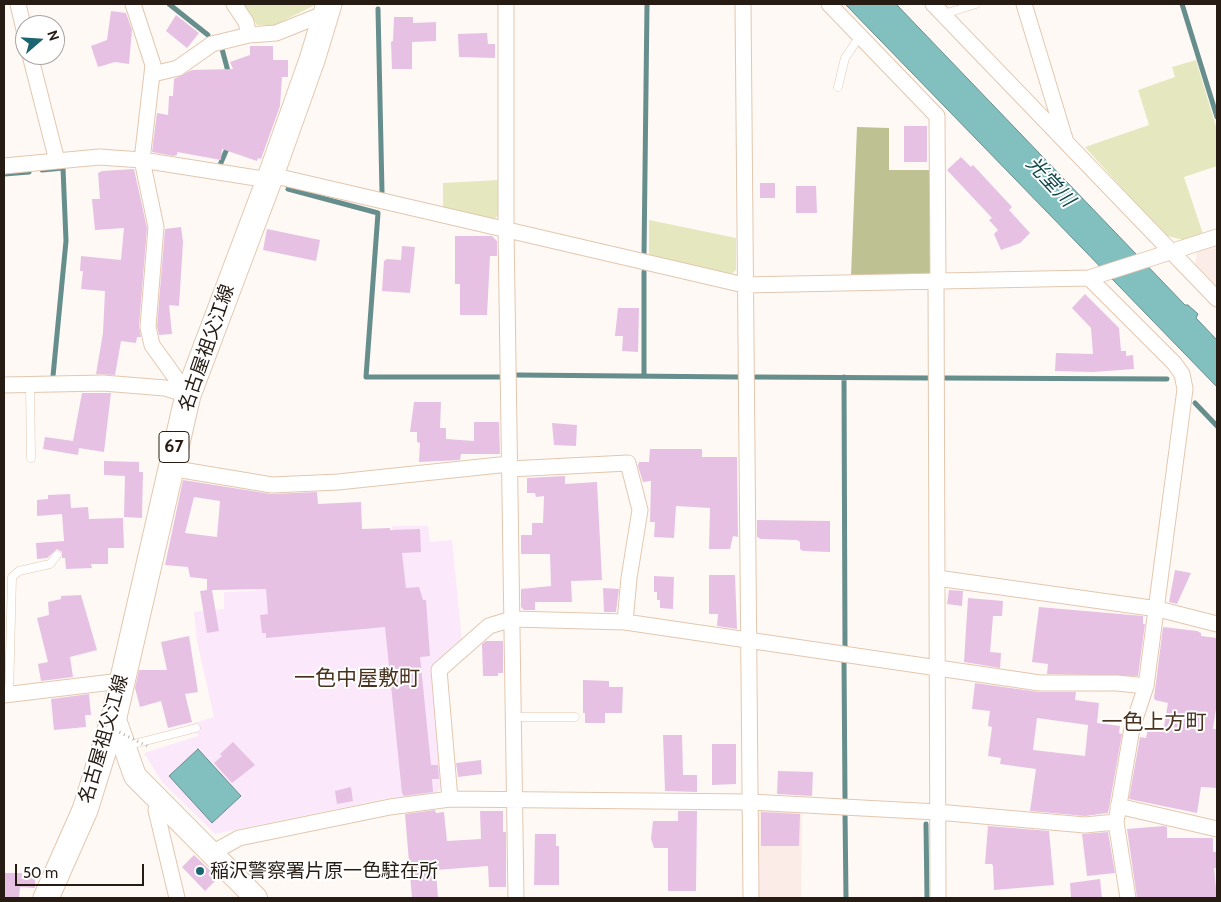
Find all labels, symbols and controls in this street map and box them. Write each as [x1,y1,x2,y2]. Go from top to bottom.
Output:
north arrow [15,15,65,65]
text: N [43,28,63,43]
water label: 光堂川 [1021,152,1079,212]
street label: 名古屋祖父江線 [175,281,239,415]
road number: 67 [159,432,189,462]
district label: 一色中屋敷町 [294,666,420,692]
street label: 名古屋祖父江線 [75,672,133,806]
district label: 一色上方町 [1102,710,1206,736]
scale bar [18,854,146,886]
place label: 稲沢警察署片原一色駐在所 [210,860,438,882]
text: 50 m [23,864,58,882]
marker: 稲沢警察署片原一色駐在所 [194,865,206,877]

